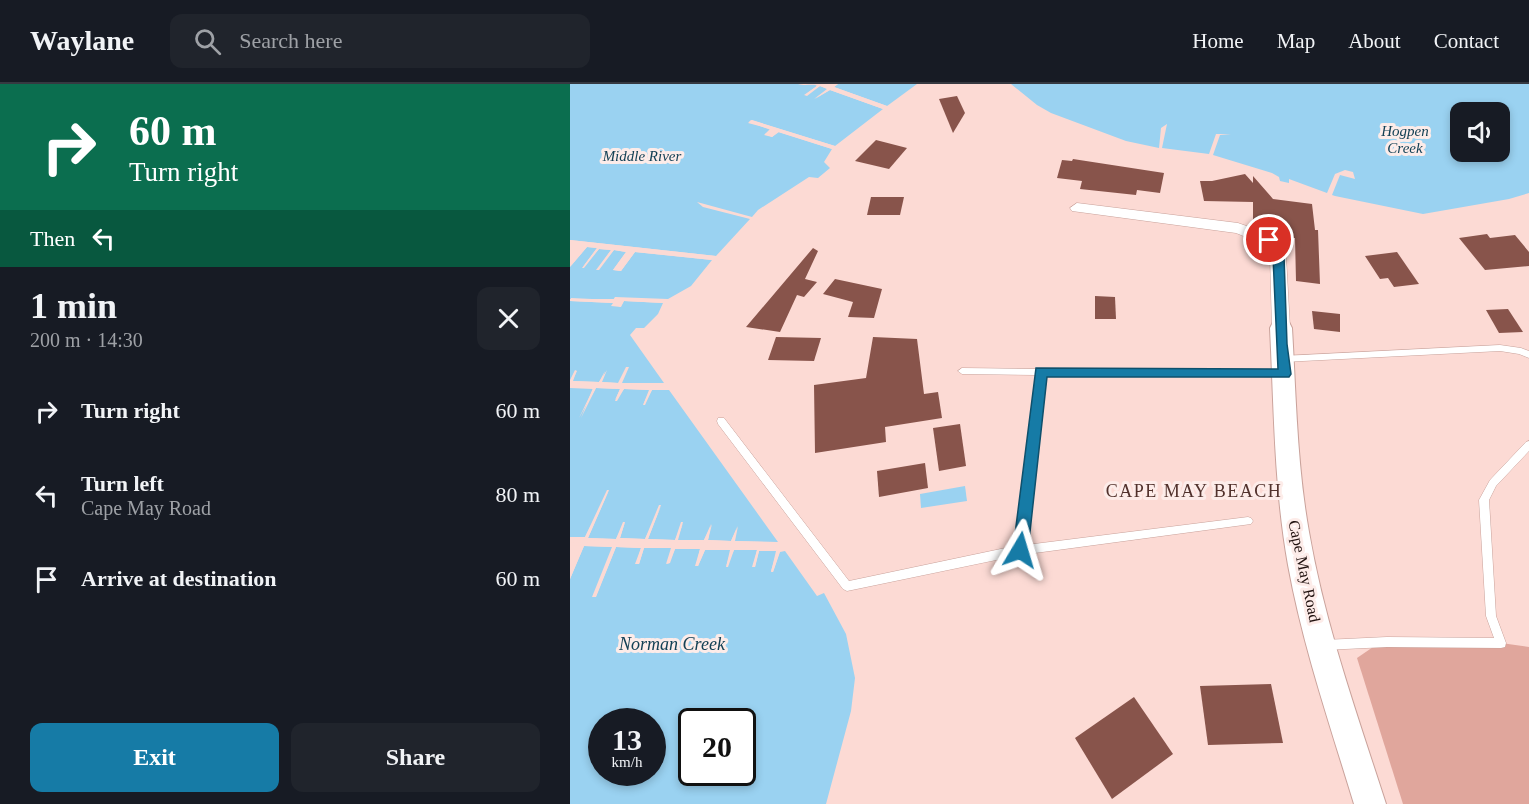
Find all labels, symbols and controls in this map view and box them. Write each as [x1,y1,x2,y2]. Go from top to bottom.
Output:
search box [170,14,590,68]
text: Waylane [30,25,134,56]
icon: search [191,25,224,58]
text: Search here [239,28,342,53]
text: Home [1192,29,1244,53]
text: Map [1277,29,1315,53]
text: About [1348,29,1401,53]
text: Contact [1434,29,1499,53]
map controls [1450,102,1510,162]
button: sound [1450,102,1510,162]
icon: right [30,108,108,186]
text: 60 m [129,108,217,154]
water label: Hogpen Creek [1380,123,1429,156]
water label: Middle River [602,148,682,164]
text: Turn right [129,157,238,187]
pin [1243,214,1294,265]
icon: left [87,222,120,255]
icon: arrive [1252,223,1285,256]
text: Then [30,226,75,251]
text: 1 min [30,286,117,326]
button: close [477,287,540,350]
text: 200 m · 14:30 [30,329,143,351]
icon: right [30,395,63,428]
text: Turn right [81,398,180,423]
text: 60 m [495,398,540,423]
text: Turn left [81,471,164,496]
icon: left [30,479,63,512]
district label: CAPE MAY BEACH [1106,481,1282,501]
text: 80 m [495,482,540,507]
text: Cape May Road [81,497,211,519]
position arrow [988,518,1052,582]
street label: Cape May Road [1284,518,1324,624]
icon: arrive [30,563,63,596]
text: Arrive at destination [81,566,277,591]
text: 60 m [495,566,540,591]
water label: Norman Creek [618,634,726,654]
speed limit sign: 20 [678,708,756,786]
button: Exit [30,723,279,792]
button: Share [291,723,540,792]
text: 13 [612,723,642,756]
text: km/h [612,754,642,770]

